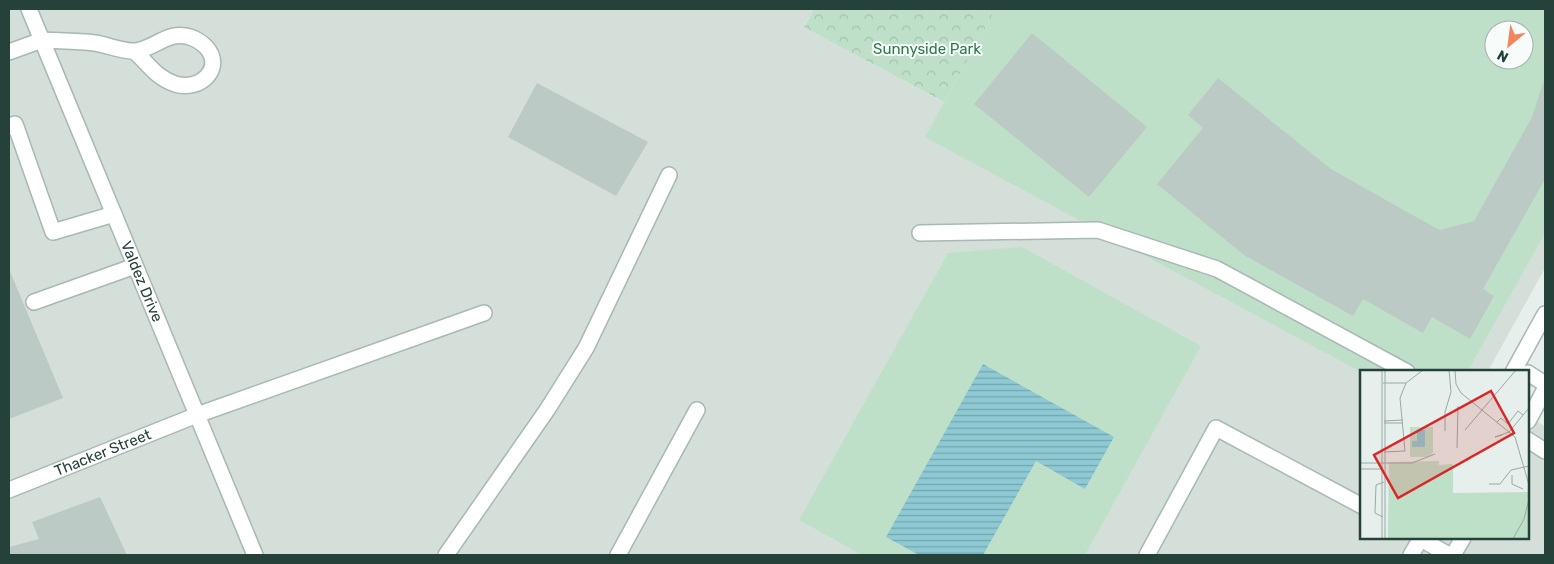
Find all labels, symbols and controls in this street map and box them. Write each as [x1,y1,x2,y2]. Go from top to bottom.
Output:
north arrow [1484,20,1534,70]
park label: Sunnyside Park [873,40,981,58]
text: N [1494,46,1511,66]
street label: Valdez Drive [117,239,167,325]
inset map [1360,370,1529,539]
street label: Thacker Street [52,425,154,480]

